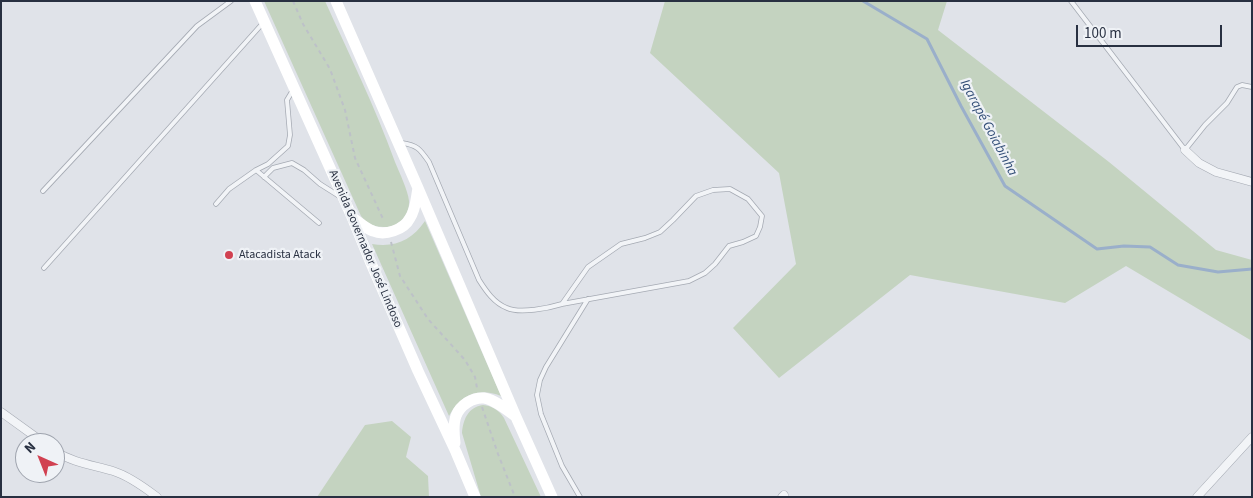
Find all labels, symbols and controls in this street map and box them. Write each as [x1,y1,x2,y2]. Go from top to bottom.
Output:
scale bar [1078,15,1224,47]
text: 100 m [1084,23,1122,44]
water label: Igarapé Goiabinha [956,77,1020,179]
street label: Avenida Governador José Lindoso [325,168,405,330]
place label: Atacadista Atack [239,248,321,262]
marker: Atacadista Atack [223,249,235,261]
north arrow [15,433,65,483]
text: N [20,438,41,458]

